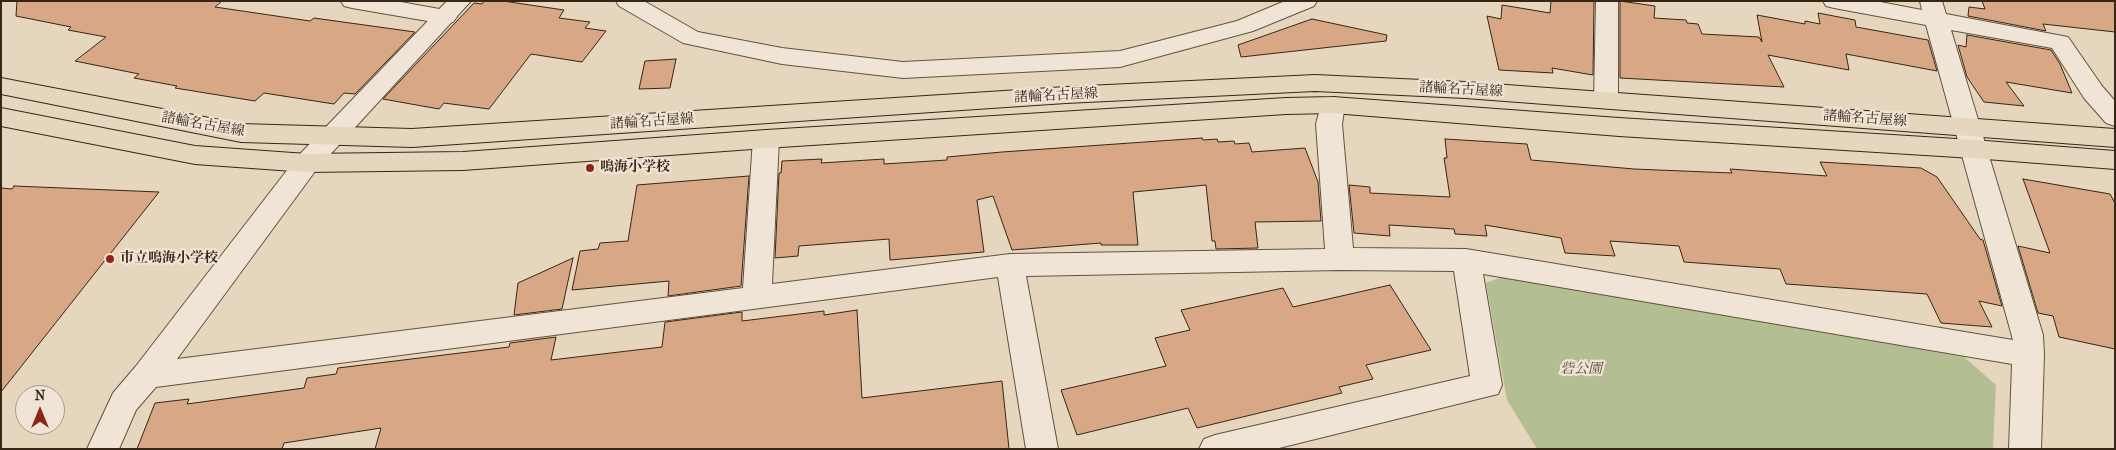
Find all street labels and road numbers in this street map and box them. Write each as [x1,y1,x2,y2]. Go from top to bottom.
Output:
street label: 諸輪名古屋線 [1419,79,1503,101]
street label: 諸輪名古屋線 [1014,85,1098,107]
street label: 諸輪名古屋線 [1823,108,1907,130]
street label: 諸輪名古屋線 [160,109,246,141]
street label: 諸輪名古屋線 [610,111,694,133]

